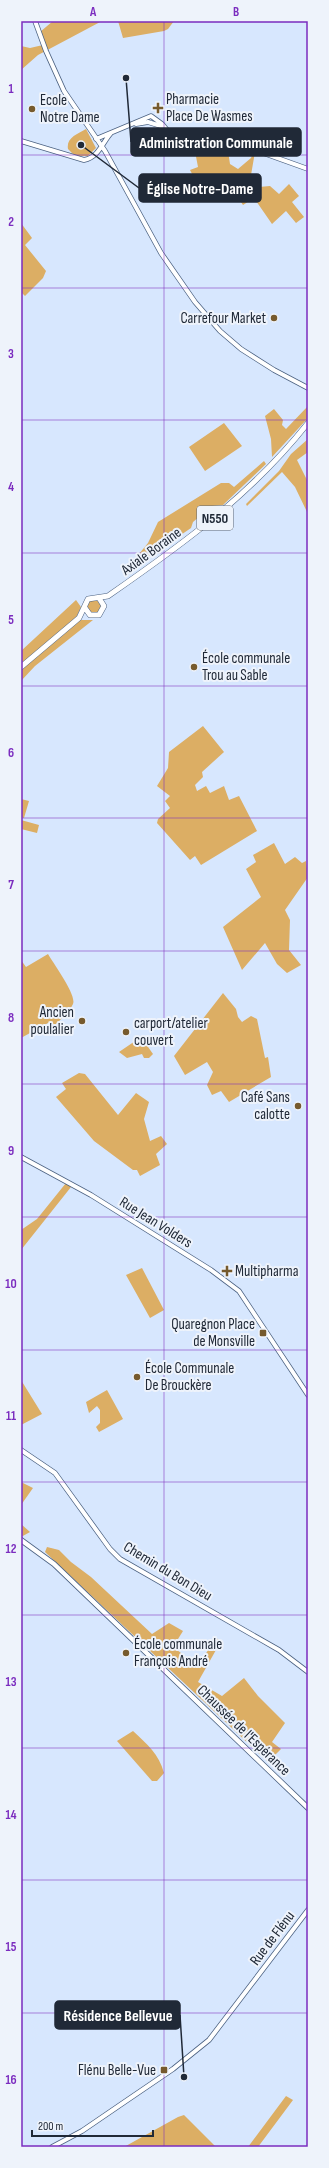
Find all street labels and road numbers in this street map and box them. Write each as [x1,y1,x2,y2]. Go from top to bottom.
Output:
road number: N550 [197,506,233,530]
street label: Axiale Boraine [117,523,185,580]
street label: Rue Jean Volders [116,1193,196,1252]
street label: Chemin du Bon Dieu [120,1538,216,1605]
street label: Chaussée de l'Espérance [193,1681,294,1780]
street label: Rue de Flénu [246,1907,299,1969]

